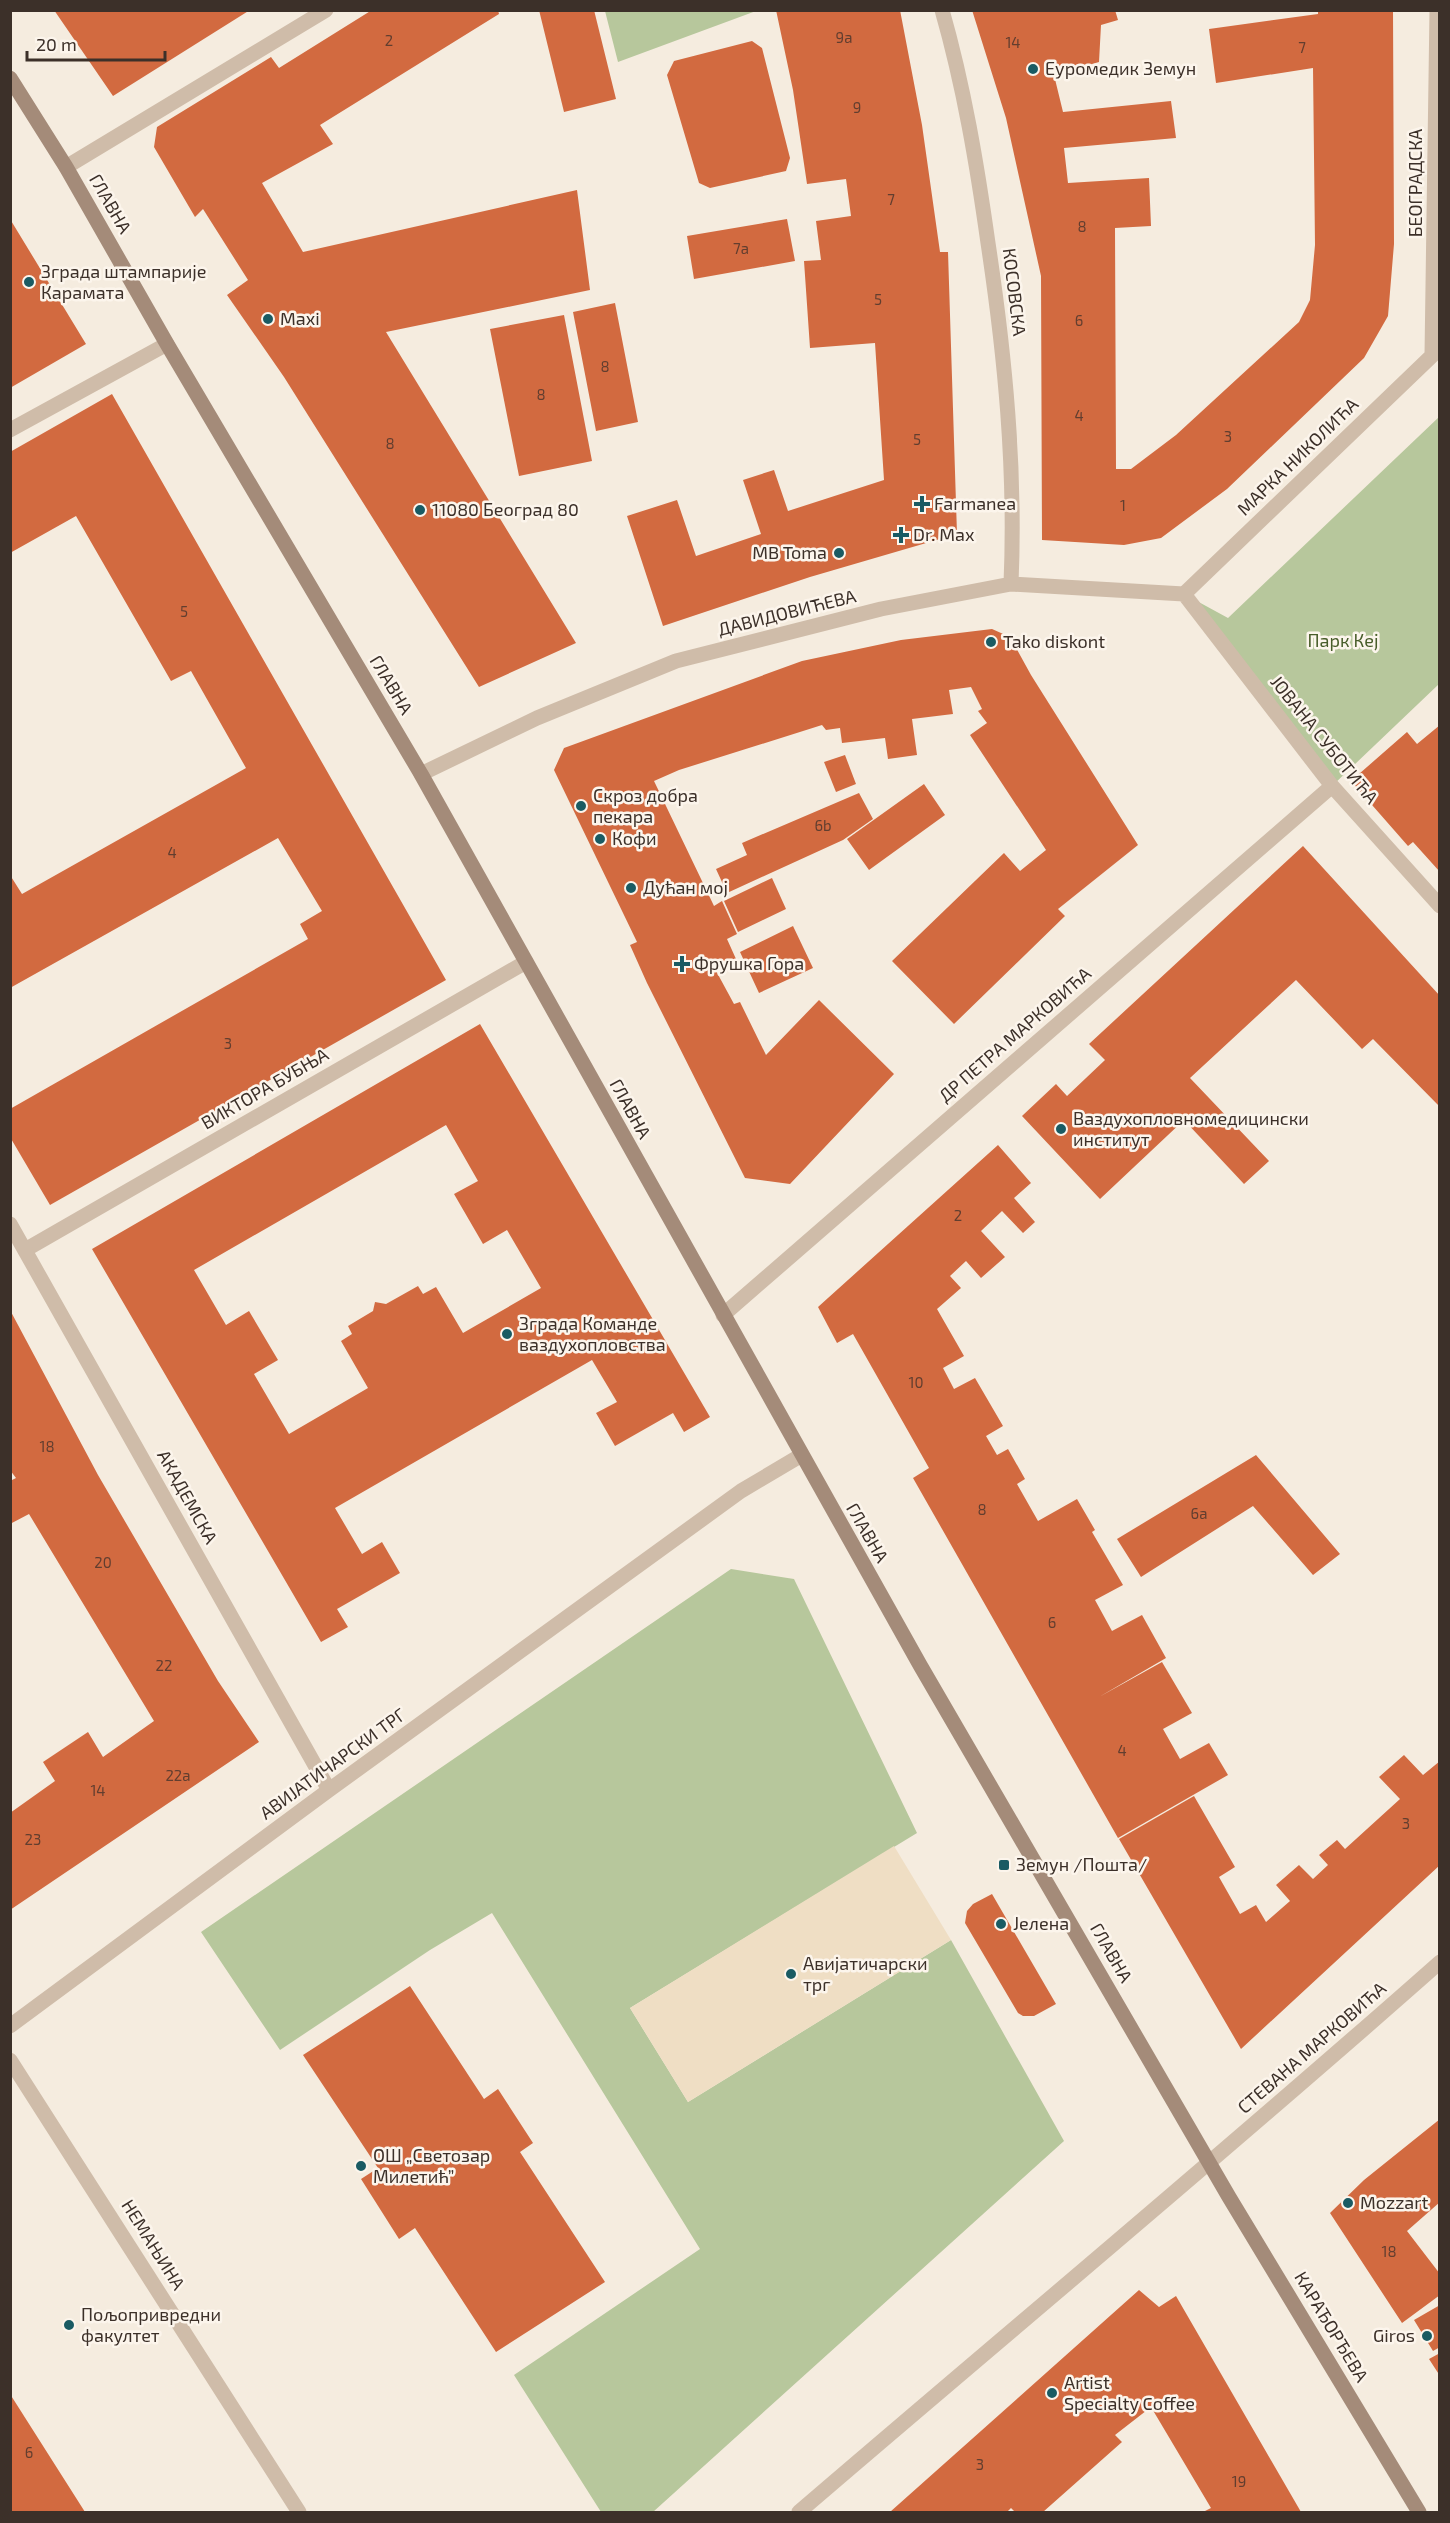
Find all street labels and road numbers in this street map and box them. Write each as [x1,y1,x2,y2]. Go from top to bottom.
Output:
street label: БЕОГРАДСКА [1404,128,1426,237]
street label: ГЛАВНА [85,170,137,238]
street label: КОСОВСКА [999,247,1031,338]
street label: МАРКА НИКОЛИЋА [1232,392,1363,520]
street label: ДАВИДОВИЋЕВА [715,584,859,640]
street label: ГЛАВНА [366,651,418,719]
street label: ЈОВАНА СУБОТИЋА [1266,671,1384,809]
street label: ДР ПЕТРА МАРКОВИЋА [934,962,1096,1106]
street label: ВИКТОРА БУБЊА [197,1042,333,1133]
street label: ГЛАВНА [605,1075,657,1143]
street label: АКАДЕМСКА [153,1446,223,1548]
street label: ГЛАВНА [842,1499,894,1567]
street label: АВИЈАТИЧАРСКИ ТРГ [255,1703,410,1824]
street label: ГЛАВНА [1086,1919,1138,1987]
street label: СТЕВАНА МАРКОВИЋА [1233,1976,1391,2118]
street label: НЕМАЊИНА [117,2195,191,2294]
street label: КАРАЂОРЂЕВА [1290,2267,1374,2386]

